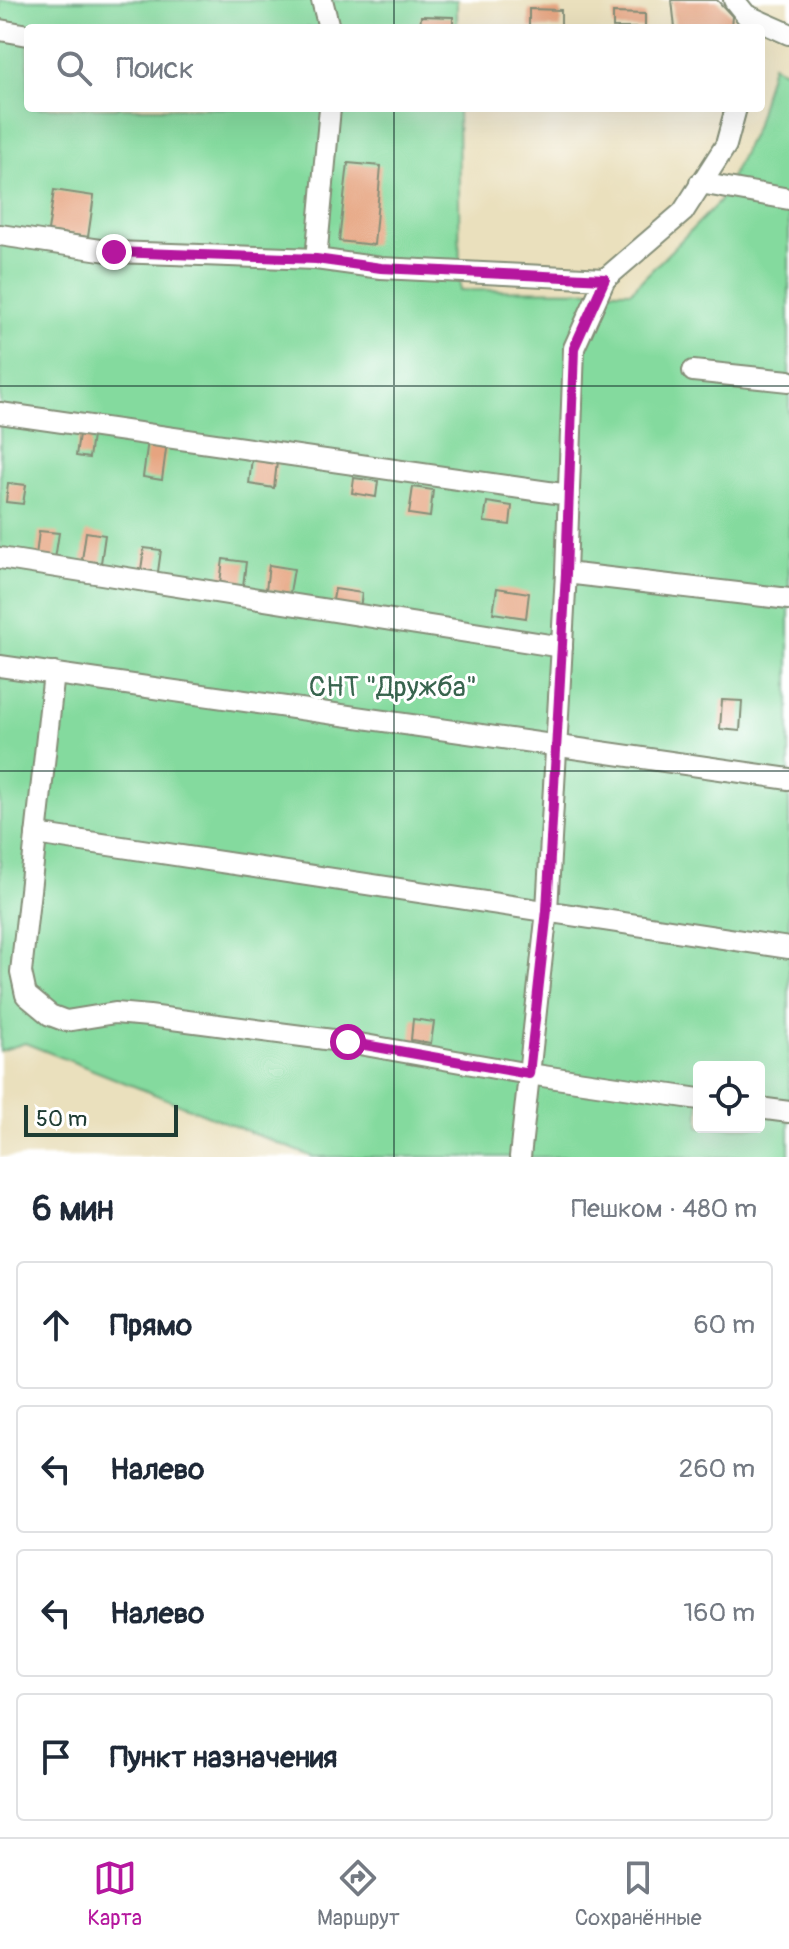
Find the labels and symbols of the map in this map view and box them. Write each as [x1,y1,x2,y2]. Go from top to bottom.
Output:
route end [96,234,132,270]
park label: СНТ "Дружба" [309,670,477,705]
route start [330,1024,366,1060]
scale bar [24,1101,178,1137]

